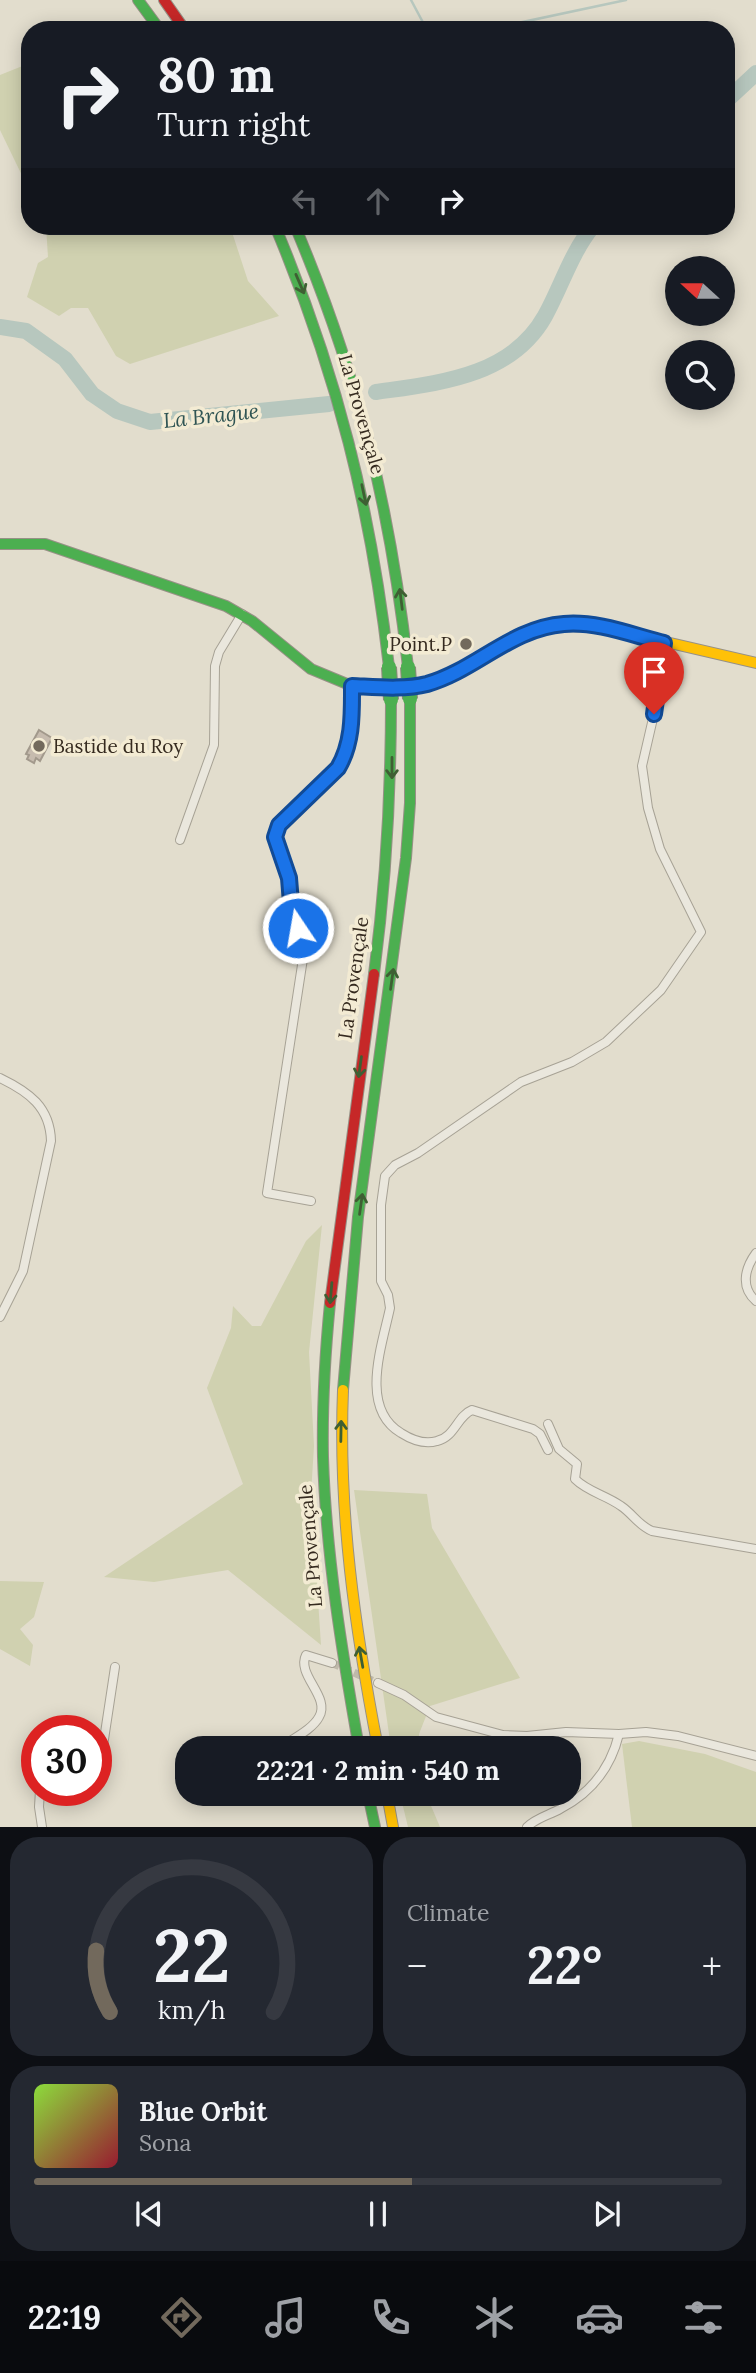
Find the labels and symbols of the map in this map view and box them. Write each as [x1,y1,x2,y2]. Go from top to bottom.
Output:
north arrow [665,256,735,326]
one-way arrow [294,273,307,295]
street label: La Provençale [333,351,391,477]
water label: La Brague [162,397,260,434]
one-way arrow [358,483,372,506]
one-way arrow [395,589,408,611]
place label: Point.P [389,632,452,656]
marker: Point.P [458,636,474,652]
pin [624,642,684,714]
place label: Bastide du Roy [53,734,183,758]
marker: Bastide du Roy [31,738,47,754]
one-way arrow [385,757,399,780]
position arrow [261,891,335,965]
street label: La Provençale [333,915,373,1041]
one-way arrow [386,968,399,991]
one-way arrow [354,1056,367,1078]
one-way arrow [355,1193,368,1216]
one-way arrow [324,1281,337,1304]
one-way arrow [334,1419,348,1442]
street label: La Provençale [293,1483,327,1609]
one-way arrow [354,1646,367,1669]
speed limit sign: 30 [21,1715,112,1806]

